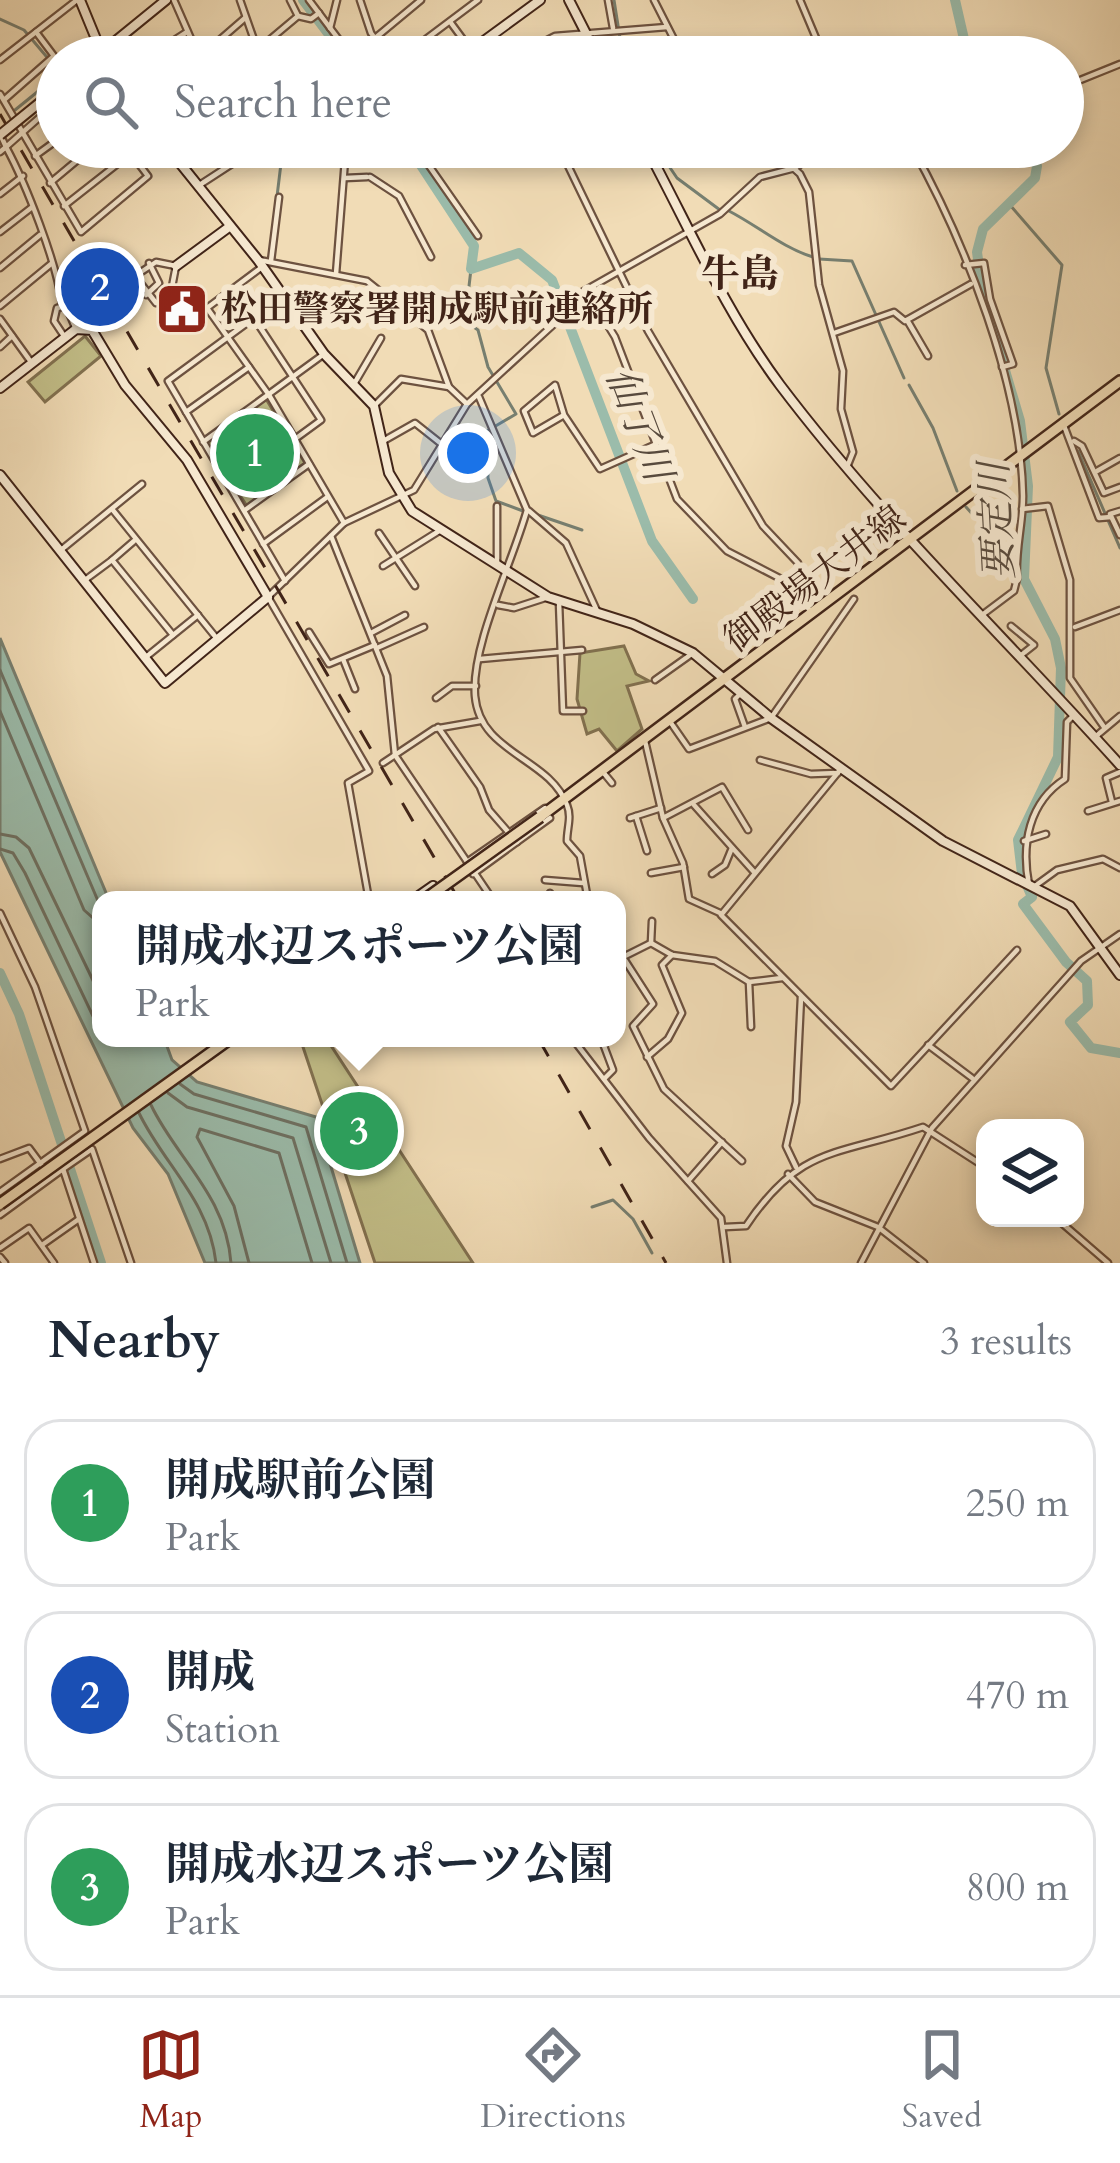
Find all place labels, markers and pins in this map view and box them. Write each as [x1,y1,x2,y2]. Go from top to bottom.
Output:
pin: 2 [61,242,139,332]
public building icon: 松田警察署開成駅前連絡所 [154,281,210,337]
place label: 松田警察署開成駅前連絡所 [221,285,653,334]
pin: 1 [216,408,294,498]
pin: 3 [320,1086,398,1176]

